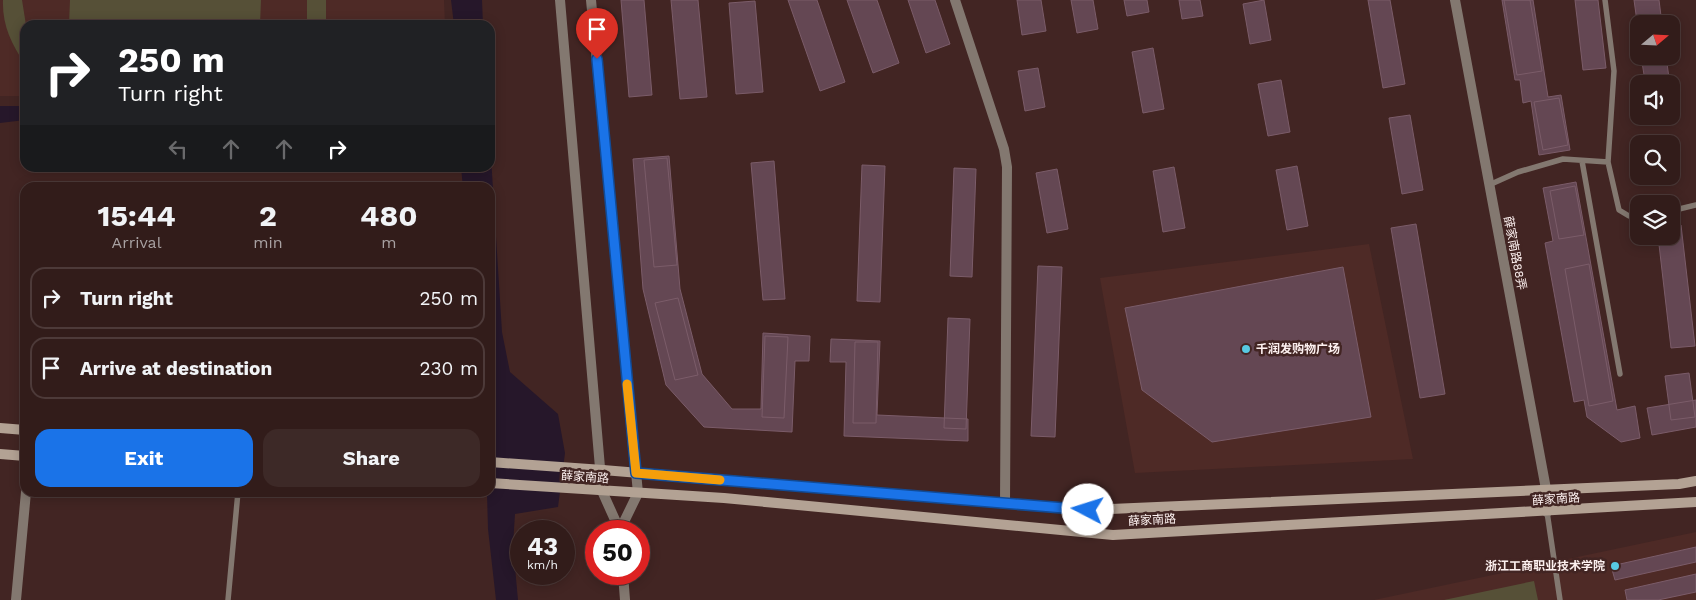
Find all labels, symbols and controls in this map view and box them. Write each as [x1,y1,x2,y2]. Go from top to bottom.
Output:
pin [576,8,618,59]
icon: arrive [583,15,611,43]
north arrow [1630,15,1680,65]
map controls [1630,15,1680,245]
text: 250 m [118,39,225,81]
icon: right [35,40,100,105]
button: sound [1630,75,1680,125]
text: Turn right [118,81,223,106]
icon: left [164,135,192,163]
icon: ahead [217,135,245,163]
icon: ahead [270,135,298,163]
icon: right [323,135,351,163]
button: search [1630,135,1680,185]
button: layers [1630,195,1680,245]
text: 15:44 [97,198,176,233]
text: 2 [259,198,277,233]
text: 480 [360,198,418,233]
street label: 薛家南路88弄 [1501,215,1529,291]
text: Arrival [112,233,162,252]
text: min [253,233,283,252]
text: m [381,233,396,252]
icon: right [37,284,65,312]
text: Turn right [80,287,173,310]
text: 250 m [419,287,478,310]
place label: 千润发购物广场 [1256,342,1340,356]
marker: 千润发购物广场 [1240,343,1252,355]
icon: arrive [37,354,65,382]
text: Arrive at destination [80,357,272,380]
text: 230 m [419,357,478,380]
button: Exit [35,429,253,487]
button: Share [263,429,480,487]
street label: 薛家南路 [561,468,609,486]
position arrow [1061,483,1113,535]
street label: 薛家南路 [1532,490,1580,508]
street label: 薛家南路 [1128,512,1176,528]
speed limit sign: 50 [585,520,650,585]
text: 43 [527,532,558,561]
text: km/h [527,558,558,572]
place label: 浙江工商职业技术学院 [1485,559,1605,573]
marker: 浙江工商职业技术学院 [1609,560,1621,572]

